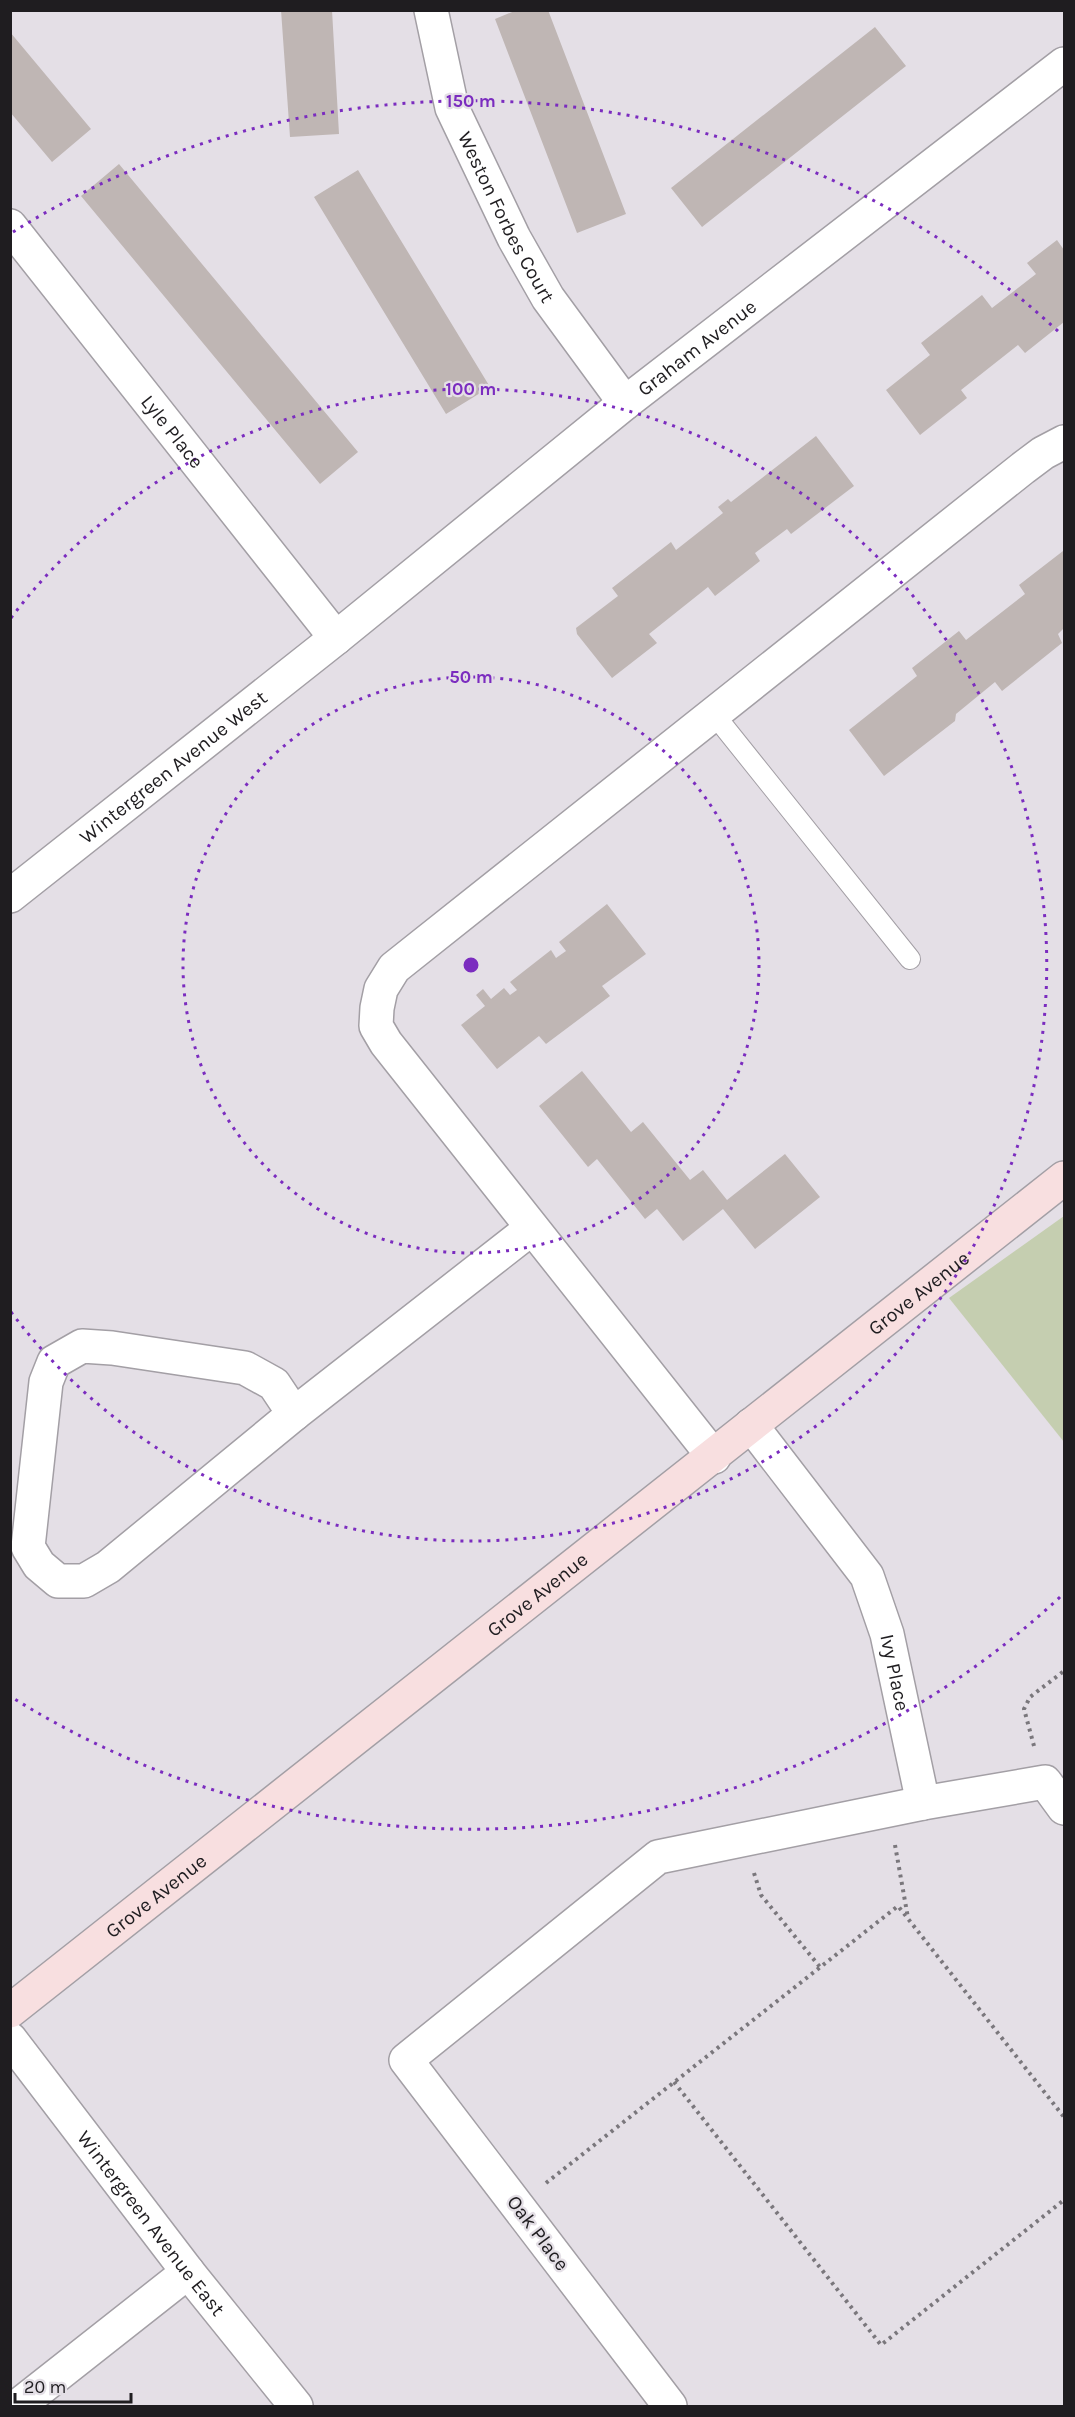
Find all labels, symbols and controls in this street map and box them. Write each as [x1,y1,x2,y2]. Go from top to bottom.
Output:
text: 150 m [446,90,496,112]
street label: Weston Forbes Court [453,128,560,307]
street label: Graham Avenue [633,295,761,401]
text: 100 m [446,378,496,400]
street label: Lyle Place [137,390,209,473]
text: 50 m [449,666,493,688]
street label: Wintergreen Avenue West [75,685,272,848]
centre of rings [461,955,481,975]
street label: Grove Avenue [864,1246,974,1340]
street label: Grove Avenue [482,1547,592,1641]
street label: Ivy Place [876,1632,915,1713]
street label: Grove Avenue [101,1849,211,1943]
street label: Wintergreen Avenue East [73,2126,230,2321]
street label: Oak Place [502,2191,574,2275]
scale bar [15,2366,130,2404]
text: 20 m [24,2376,66,2398]

